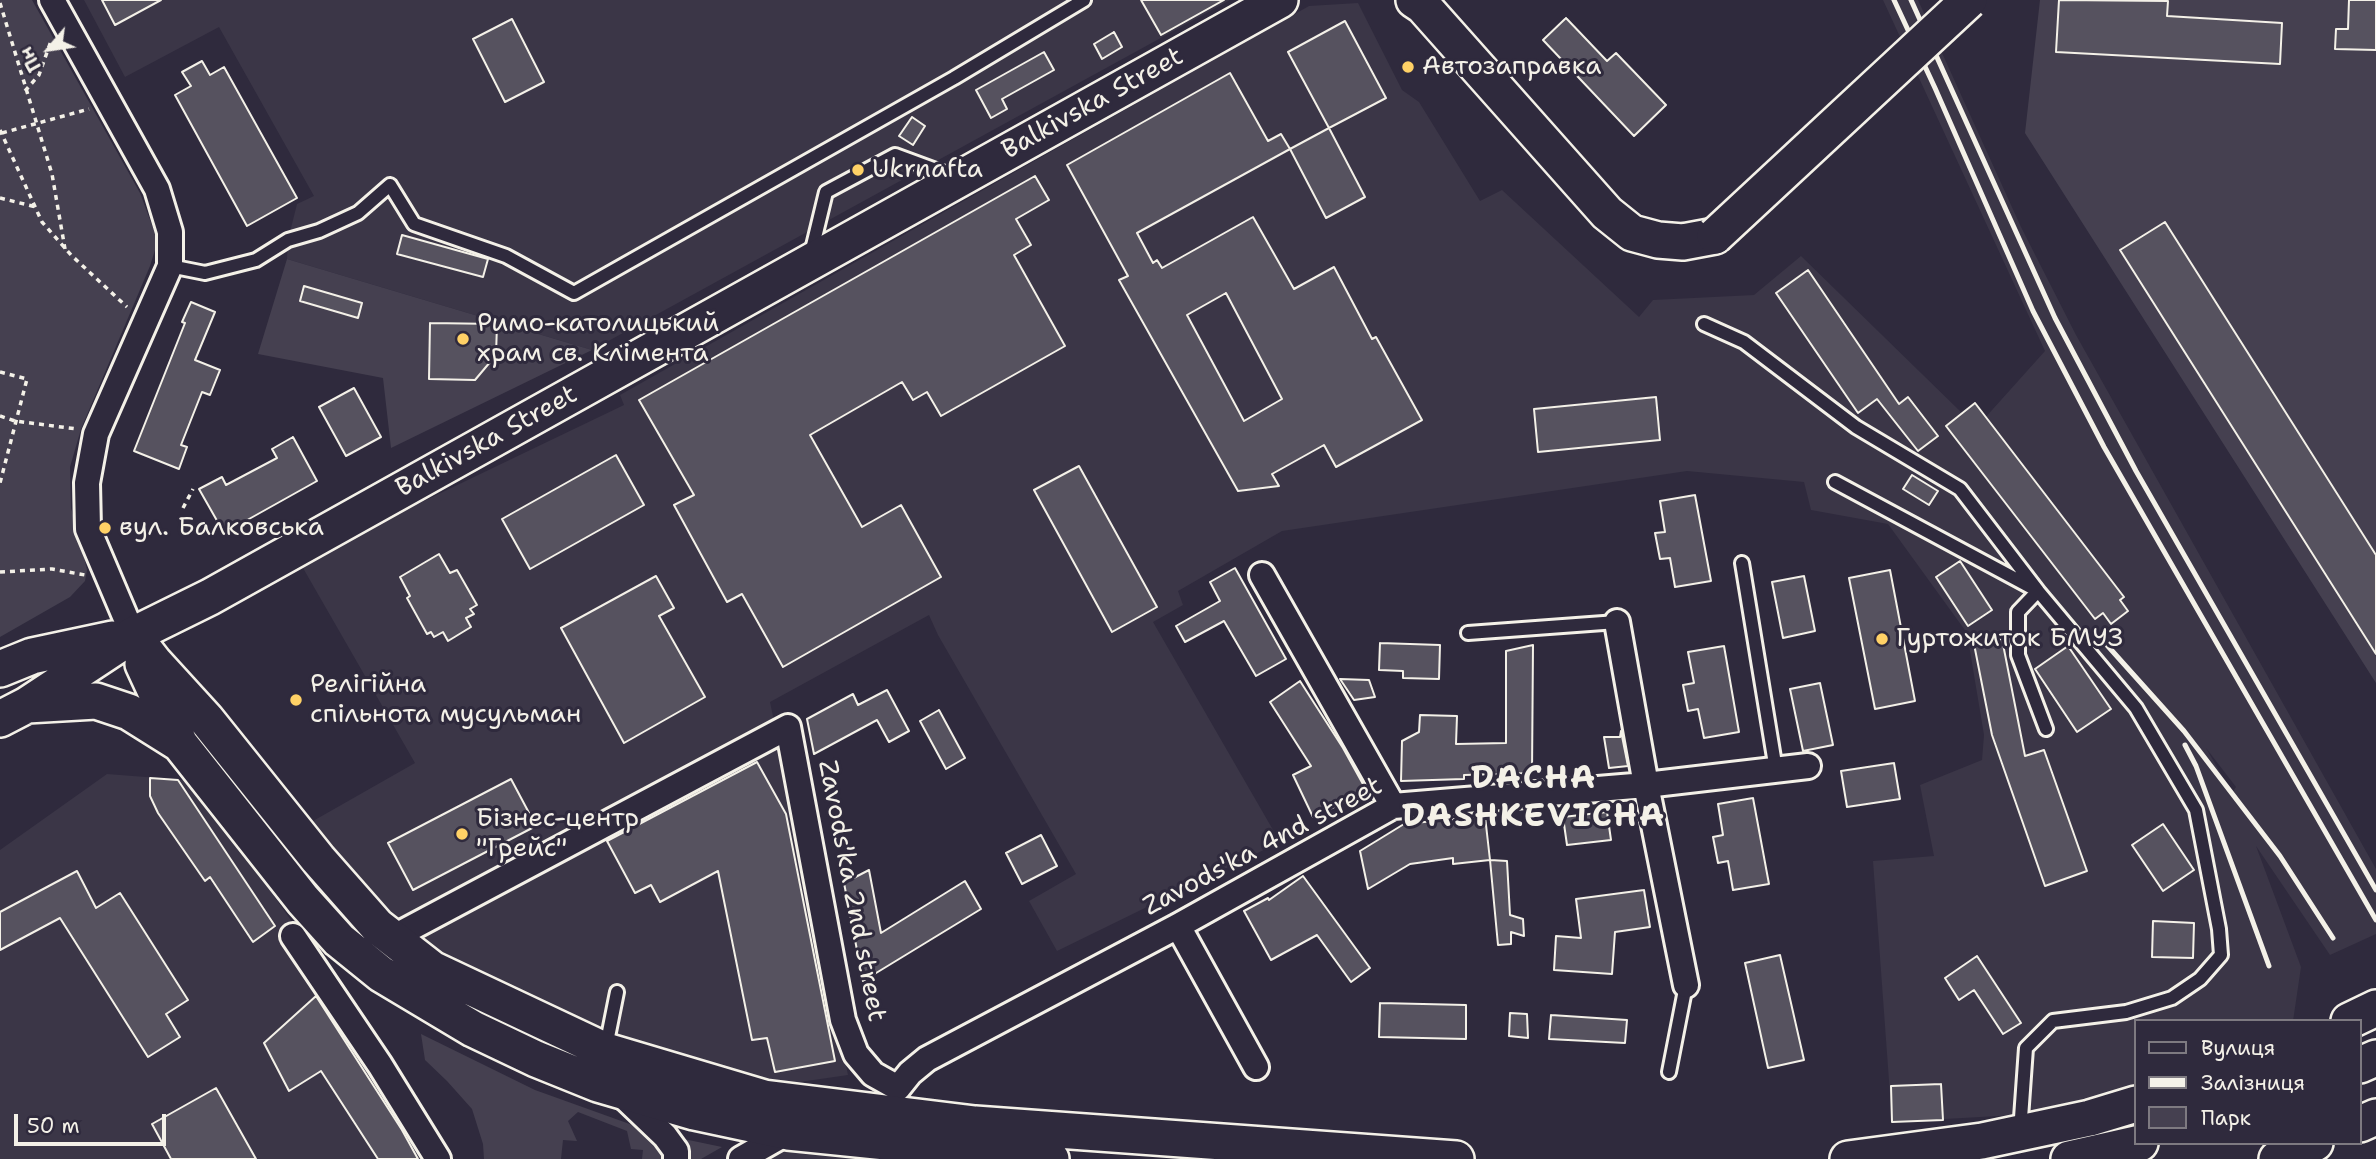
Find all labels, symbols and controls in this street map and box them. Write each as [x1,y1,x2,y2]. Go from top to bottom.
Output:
north arrow [14,14,84,84]
street label: Balkivska Street [997,41,1189,167]
text: Пн [13,42,47,76]
place label: Автозаправка [1422,51,1601,83]
marker: Автозаправка [1400,59,1416,75]
place label: Ukrnafta [872,154,983,186]
marker: Ukrnafta [850,162,866,178]
place label: Римо-католицький храм св. Клімента [477,308,719,370]
marker: Римо-католицький храм св. Клімента [455,331,471,347]
street label: Balkivska Street [391,379,583,505]
place label: вул. Балковська [119,512,324,544]
marker: вул. Балковська [97,520,113,536]
place label: Гуртожиток БМУЗ [1896,623,2123,655]
marker: Гуртожиток БМУЗ [1874,631,1890,647]
place label: Релігійна спільнота мусульман [310,669,581,730]
marker: Релігійна спільнота мусульман [288,692,304,708]
street label: Zavods'ka 2nd street [810,758,892,1024]
district label: DACHA DASHKEVICHA [1403,759,1665,837]
street label: Zavods'ka 4nd street [1138,771,1388,923]
place label: Бізнес-центр "Грейс" [476,803,639,864]
marker: Бізнес-центр "Грейс" [454,826,470,842]
legend [2134,1019,2362,1145]
text: Вулиця [2201,1034,2275,1062]
text: Залізниця [2201,1069,2305,1097]
scale bar [18,1100,170,1144]
text: Парк [2201,1104,2251,1132]
text: 50 m [27,1112,80,1140]

